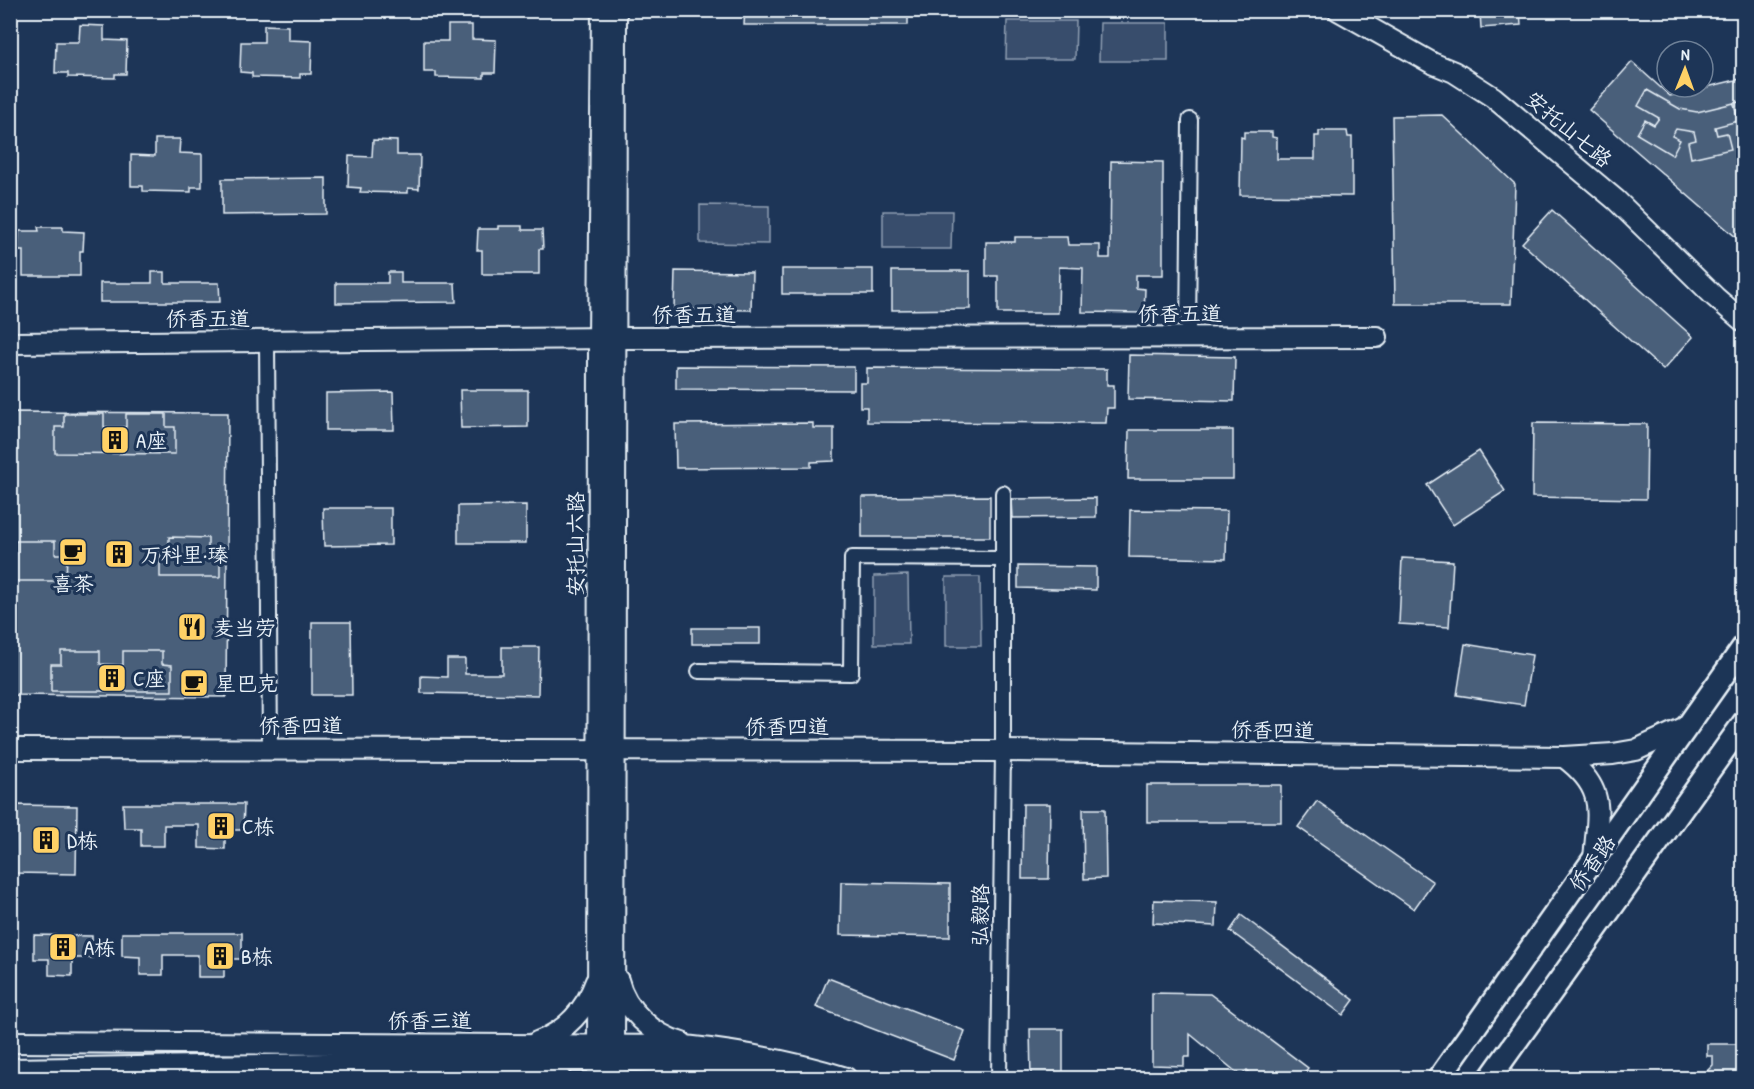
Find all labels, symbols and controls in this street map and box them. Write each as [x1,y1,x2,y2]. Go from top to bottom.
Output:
north arrow [1655,39,1715,99]
text: N [1681,43,1690,65]
street label: 安托山七路 [1519,84,1619,174]
street label: 侨香五道 [1138,299,1222,328]
street label: 侨香五道 [652,300,736,329]
street label: 侨香五道 [166,304,250,333]
building icon: A座 [99,424,131,456]
place label: A座 [136,426,167,455]
street label: 安托山六路 [561,492,590,597]
cafe icon: 喜茶 [57,536,89,568]
building icon: 万科里·瑧 [103,538,135,570]
place label: 万科里·瑧 [140,540,228,569]
place label: 喜茶 [52,569,94,598]
restaurant icon: 麦当劳 [176,611,208,643]
place label: 麦当劳 [213,613,276,642]
building icon: C座 [96,662,128,694]
place label: C座 [133,664,166,693]
cafe icon: 星巴克 [178,667,210,699]
place label: 星巴克 [215,669,278,698]
street label: 侨香四道 [259,711,343,740]
street label: 侨香四道 [745,712,829,741]
street label: 侨香四道 [1231,715,1315,745]
building icon: C栋 [205,810,237,842]
place label: C栋 [242,812,275,841]
building icon: D栋 [30,824,62,856]
place label: D栋 [67,826,98,855]
street label: 侨香路 [1562,829,1622,897]
street label: 弘毅路 [965,883,995,947]
building icon: A栋 [47,931,79,963]
place label: A栋 [84,933,115,962]
building icon: B栋 [204,940,236,972]
place label: B栋 [241,942,273,971]
street label: 侨香三道 [388,1006,472,1035]

